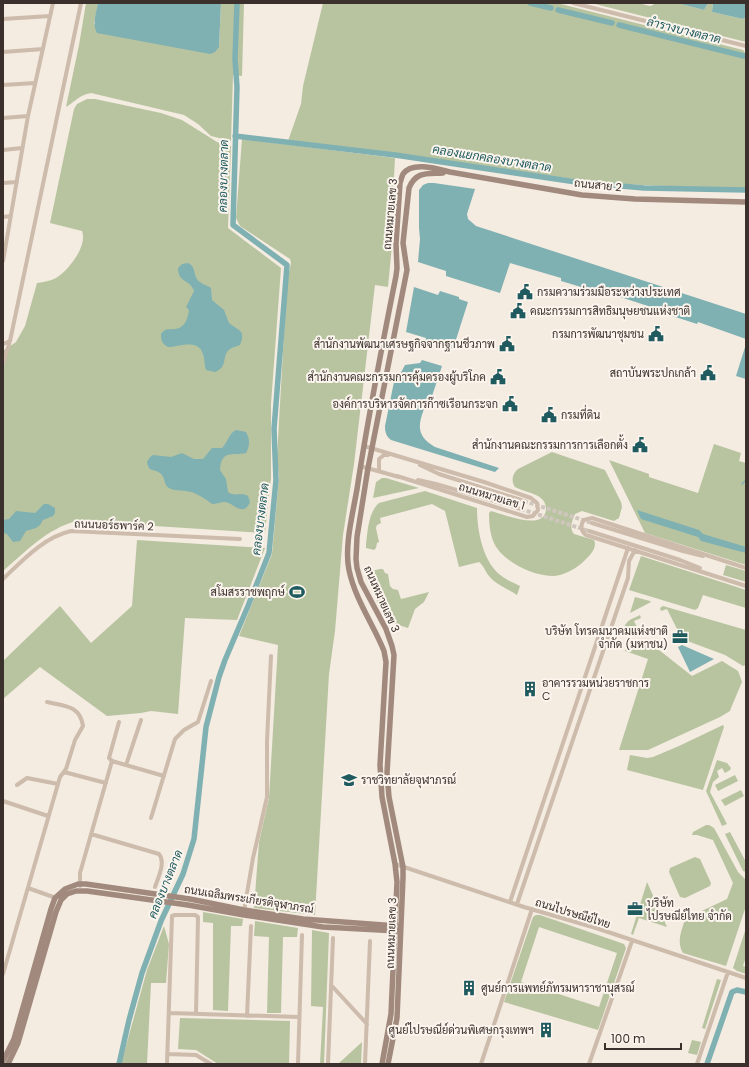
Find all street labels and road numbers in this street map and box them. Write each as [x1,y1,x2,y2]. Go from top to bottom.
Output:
street label: ถนนสาย 2 [573,175,623,195]
street label: ถนนหมายเลข 3 [379,178,401,250]
street label: ถนนหมายเลข 1 [457,478,527,514]
street label: ถนนนอร์ธพาร์ค 2 [74,516,154,534]
street label: ถนนหมายเลข 3 [360,563,404,635]
street label: ถนนเฉลิมพระเกียรติจุฬาภรณ์ [183,881,315,918]
street label: ถนนไปรษณีย์ไทย [533,894,613,932]
street label: ถนนหมายเลข 3 [382,897,400,969]

